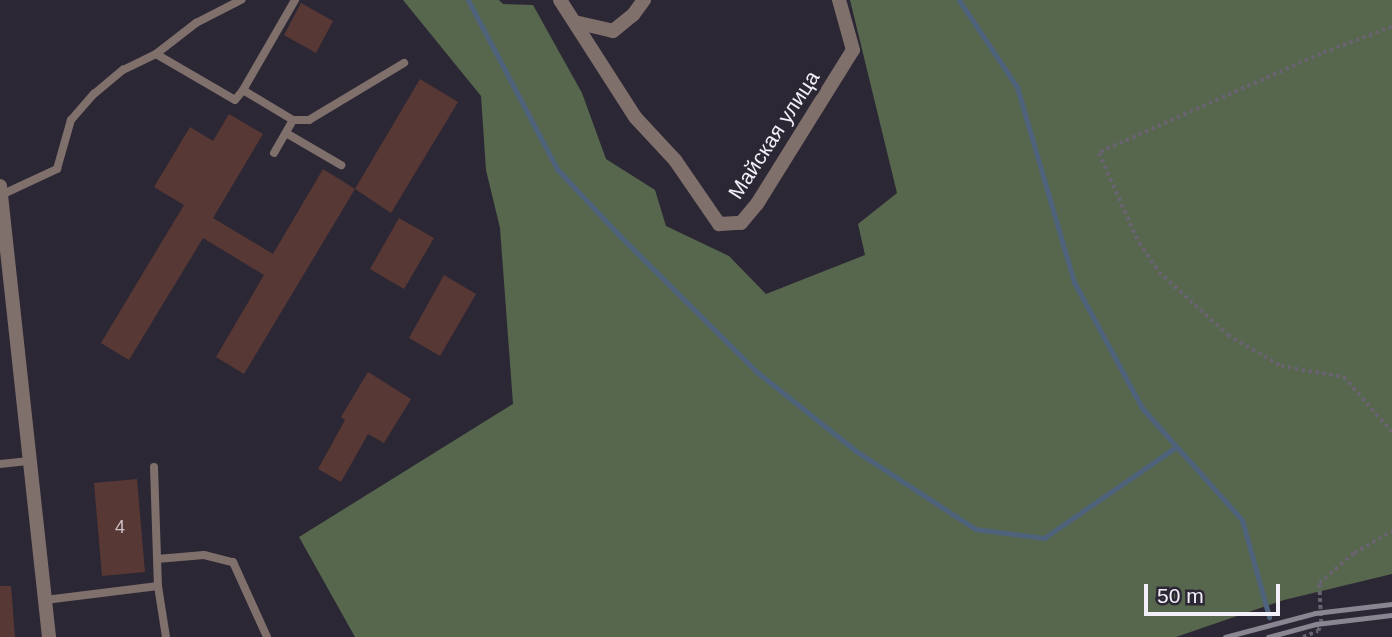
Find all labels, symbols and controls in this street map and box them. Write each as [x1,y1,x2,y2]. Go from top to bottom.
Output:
street label: Майская улица [723,66,825,204]
house number: 4 [115,516,125,538]
scale bar [1147,570,1284,614]
text: 50 m [1157,584,1204,607]

